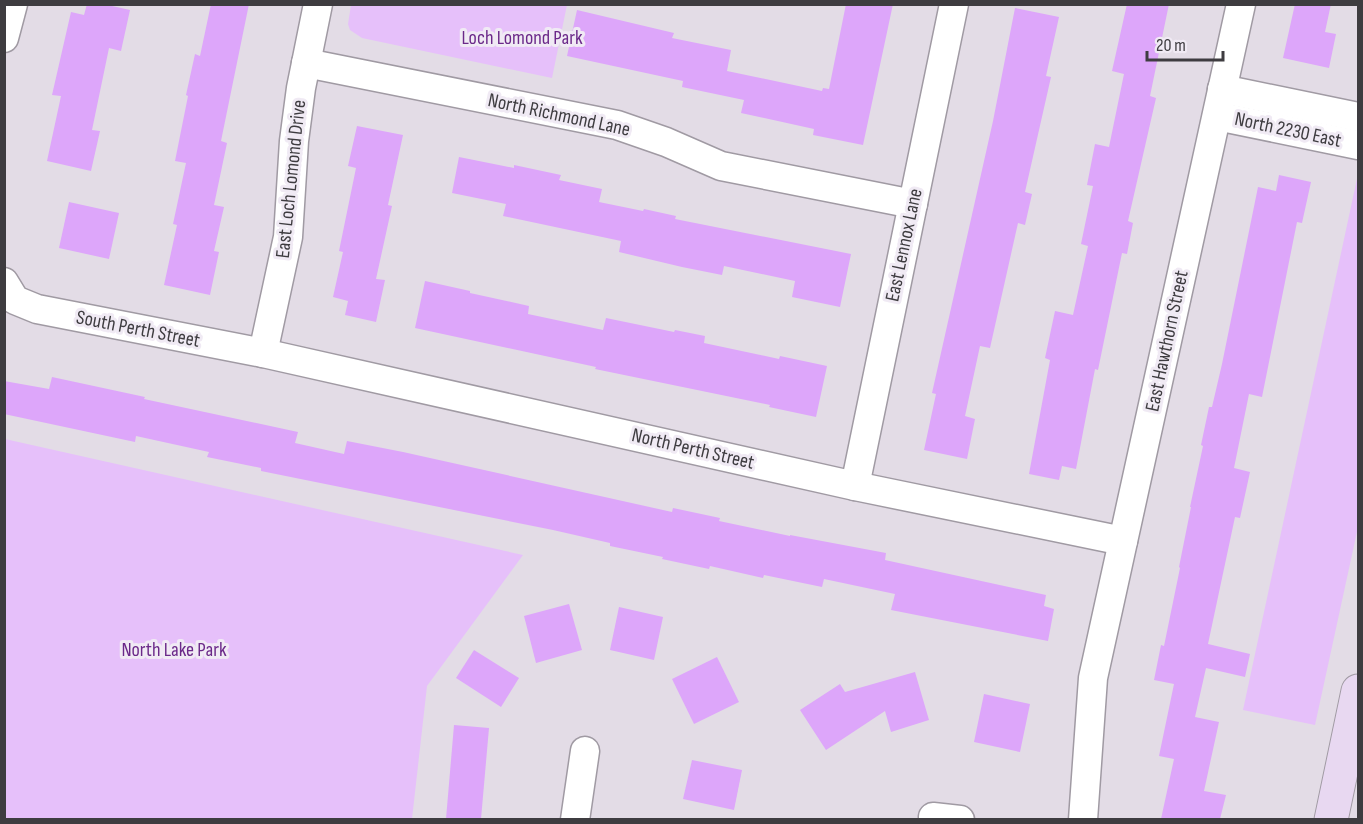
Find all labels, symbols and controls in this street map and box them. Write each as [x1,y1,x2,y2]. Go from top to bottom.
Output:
scale bar [1147,24,1224,62]
park label: Loch Lomond Park [461,26,583,50]
text: 20 m [1156,35,1186,56]
street label: North Richmond Lane [486,88,632,142]
street label: East Loch Lomond Drive [271,99,311,259]
street label: North 2230 East [1233,107,1343,153]
street label: East Lennox Lane [880,186,928,304]
street label: East Hawthorn Street [1140,268,1194,414]
street label: South Perth Street [74,305,202,353]
street label: North Perth Street [629,423,757,475]
park label: North Lake Park [121,638,227,662]

